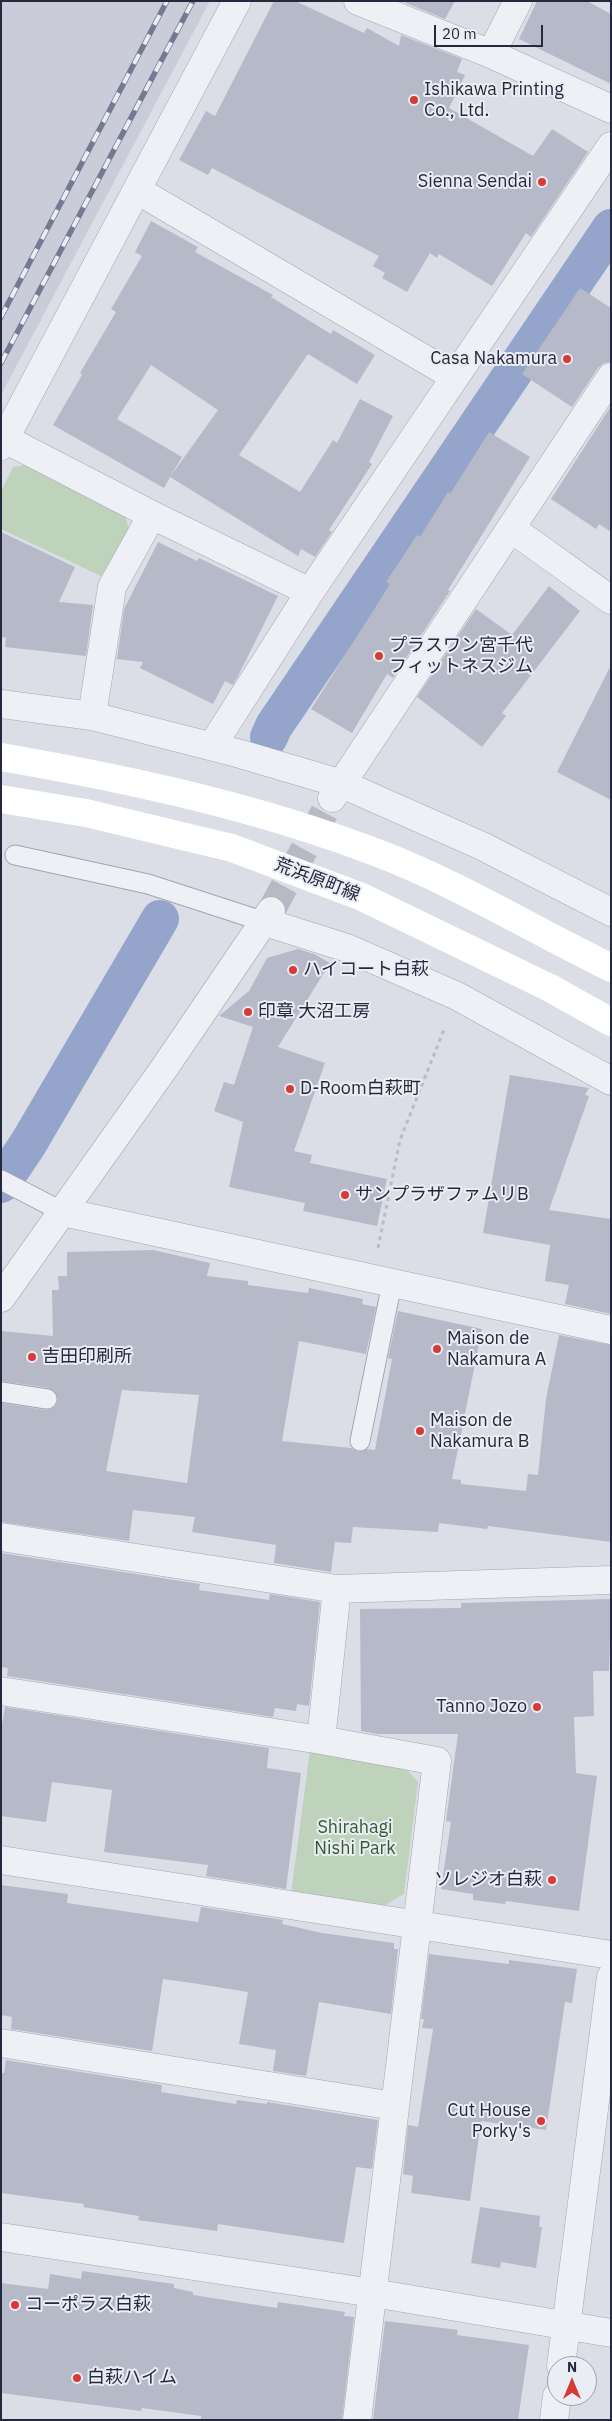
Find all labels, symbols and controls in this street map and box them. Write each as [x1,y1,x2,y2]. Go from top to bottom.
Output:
scale bar [437,15,546,47]
text: 20 m [442,24,477,43]
place label: Ishikawa Printing Co., Ltd. [424,79,564,122]
marker: Ishikawa Printing Co., Ltd. [408,94,420,106]
place label: Sienna Sendai [418,171,532,193]
marker: Sienna Sendai [536,176,548,188]
place label: Casa Nakamura [430,348,557,370]
marker: Casa Nakamura [561,353,573,365]
place label: プラスワン宮千代 フィットネスジム [389,635,533,678]
marker: プラスワン宮千代 フィットネスジム [373,650,385,662]
street label: 荒浜原町線 [271,854,363,906]
place label: ハイコート白萩 [303,959,429,981]
marker: ハイコート白萩 [287,964,299,976]
place label: 印章 大沼工房 [258,1001,370,1023]
marker: 印章 大沼工房 [242,1006,254,1018]
place label: D-Room白萩町 [300,1078,421,1100]
marker: D-Room白萩町 [284,1083,296,1095]
place label: サンプラザファムリB [355,1184,529,1206]
marker: サンプラザファムリB [339,1189,351,1201]
place label: Maison de Nakamura A [447,1328,546,1370]
marker: Maison de Nakamura A [431,1343,443,1355]
place label: 吉田印刷所 [42,1346,132,1368]
marker: 吉田印刷所 [26,1351,38,1363]
place label: Maison de Nakamura B [430,1410,529,1452]
marker: Maison de Nakamura B [414,1425,426,1437]
place label: Tanno Jozo [436,1696,527,1718]
marker: Tanno Jozo [531,1701,543,1713]
park label: Shirahagi Nishi Park [314,1817,396,1860]
place label: ソレジオ白萩 [434,1869,542,1891]
marker: ソレジオ白萩 [546,1874,558,1886]
place label: Cut House Porky's [447,2100,531,2142]
marker: Cut House Porky's [535,2115,547,2127]
place label: コーポラス白萩 [25,2294,151,2316]
marker: コーポラス白萩 [9,2299,21,2311]
north arrow [547,2356,597,2406]
text: N [567,2358,577,2376]
place label: 白萩ハイム [87,2367,177,2389]
marker: 白萩ハイム [71,2372,83,2384]

